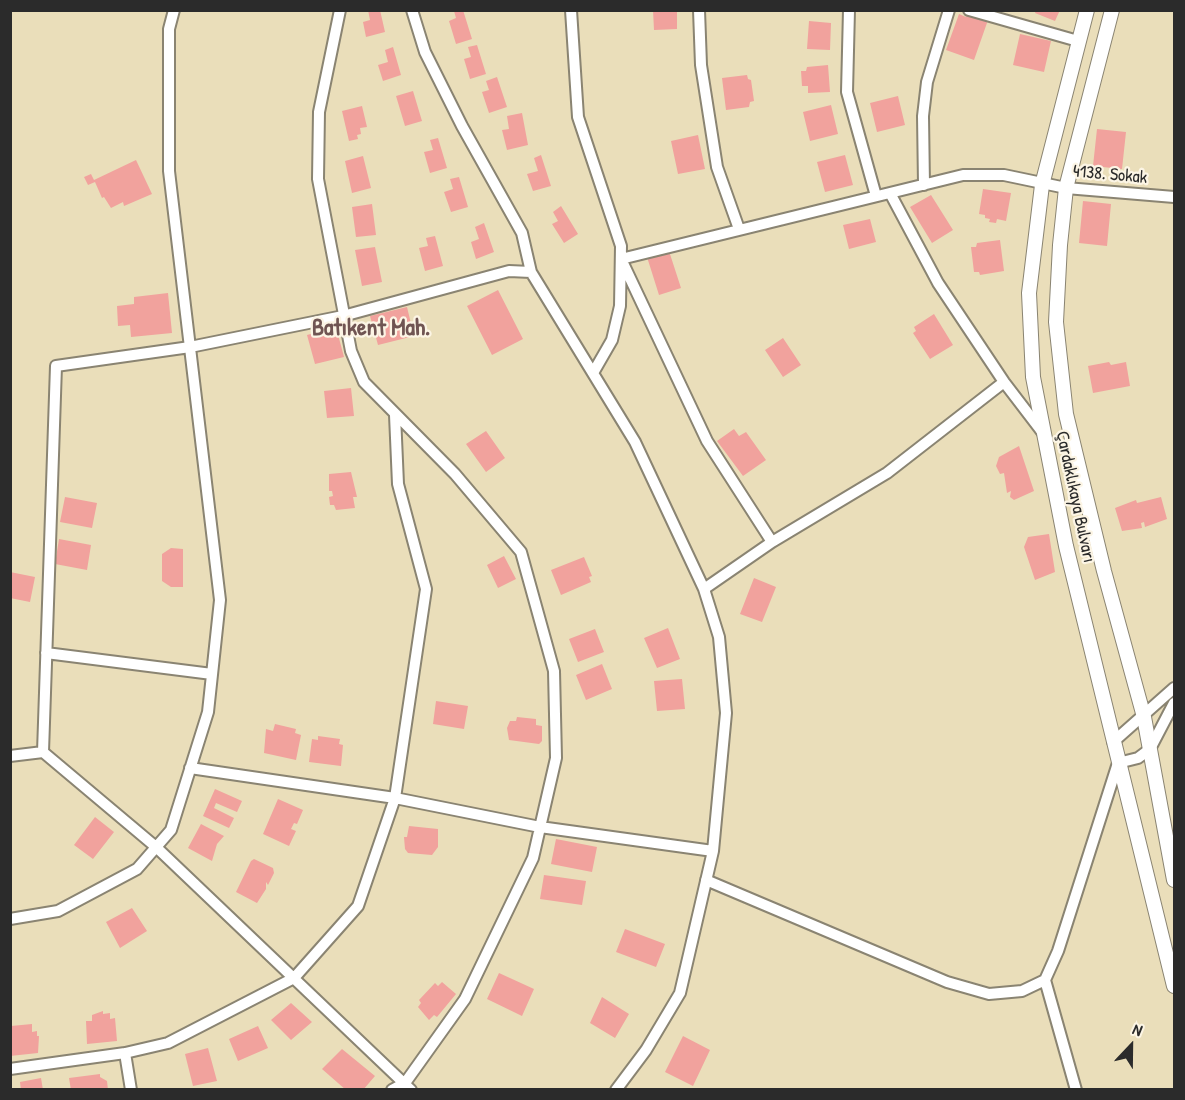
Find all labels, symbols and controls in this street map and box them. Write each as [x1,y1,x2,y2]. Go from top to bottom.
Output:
street label: 4138. Sokak [1072,161,1148,189]
district label: Batıkent Mah. [312,315,430,343]
street label: Çardaklıkaya Bulvarı [1051,429,1099,565]
north arrow [1101,1016,1161,1076]
text: N [1130,1018,1146,1041]

